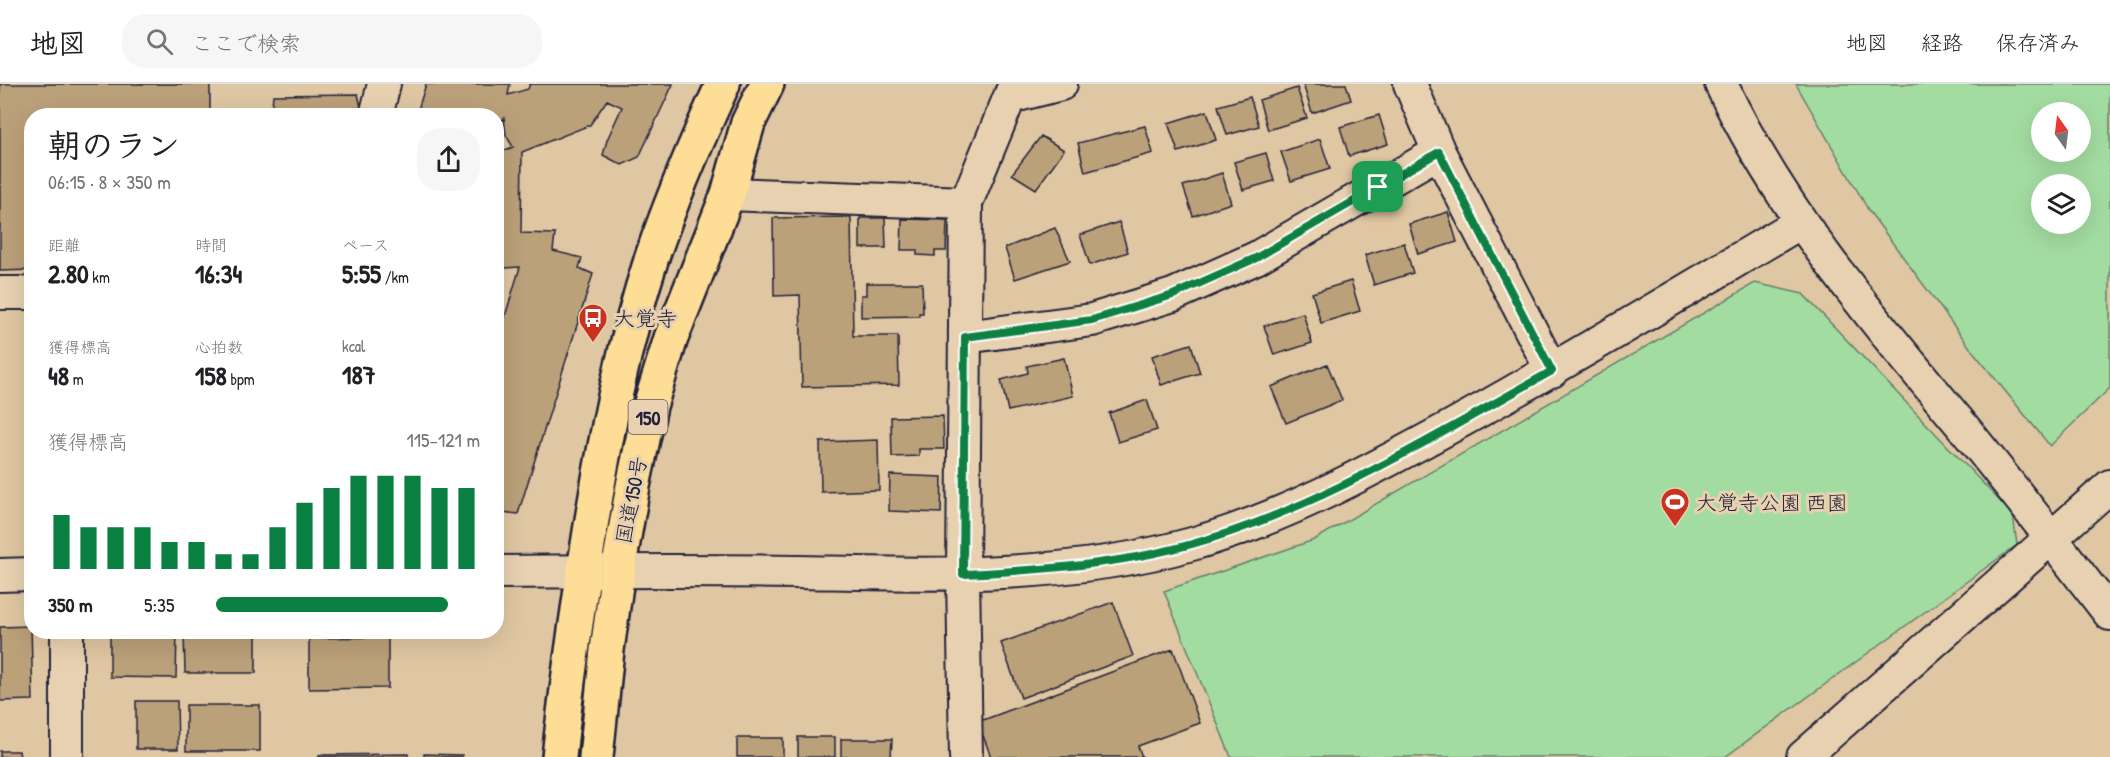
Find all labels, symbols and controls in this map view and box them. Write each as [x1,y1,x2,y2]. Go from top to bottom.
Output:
search box [122,14,542,68]
text: 地図 [30,24,86,62]
icon: search [143,25,176,58]
text: ここで検索 [191,28,301,58]
text: 地図 [1846,28,1888,57]
text: 経路 [1921,28,1963,57]
text: 保存済み [1996,28,2080,57]
north arrow [2031,102,2091,162]
map controls [2031,102,2091,234]
text: 朝のラン [48,123,180,167]
button: share [417,128,480,191]
pin [1352,161,1403,212]
text: 06:15 · 8 × 350 m [48,168,171,195]
icon: arrive [1361,170,1394,203]
button: layers [2031,174,2091,234]
text: 距離 [48,234,80,256]
text: 時間 [195,234,227,256]
text: ペース [342,234,389,256]
text: 2.80 [48,256,89,291]
text: 16:34 [195,256,242,291]
text: 5:55 [342,256,381,291]
text: km [89,266,110,288]
text: /km [381,266,409,288]
bus stop icon: 大覚寺 [577,302,609,344]
place label: 大覚寺 [614,304,677,333]
text: kcal [342,335,365,357]
text: 獲得標高 [48,336,112,358]
text: 心拍数 [195,336,243,358]
text: 187 [342,357,376,392]
text: 48 [48,358,69,393]
text: 158 [195,358,227,393]
text: m [69,368,84,390]
text: bpm [227,368,255,390]
road number: 150 [628,400,668,434]
text: 115–121 m [407,426,480,453]
text: 獲得標高 [48,428,128,455]
street label: 国道150号 [608,454,654,546]
sports icon: 大覚寺公園 西園 [1659,486,1691,528]
place label: 大覚寺公園 西園 [1696,488,1848,517]
text: 350 m [48,591,93,618]
text: 5:35 [144,591,175,618]

